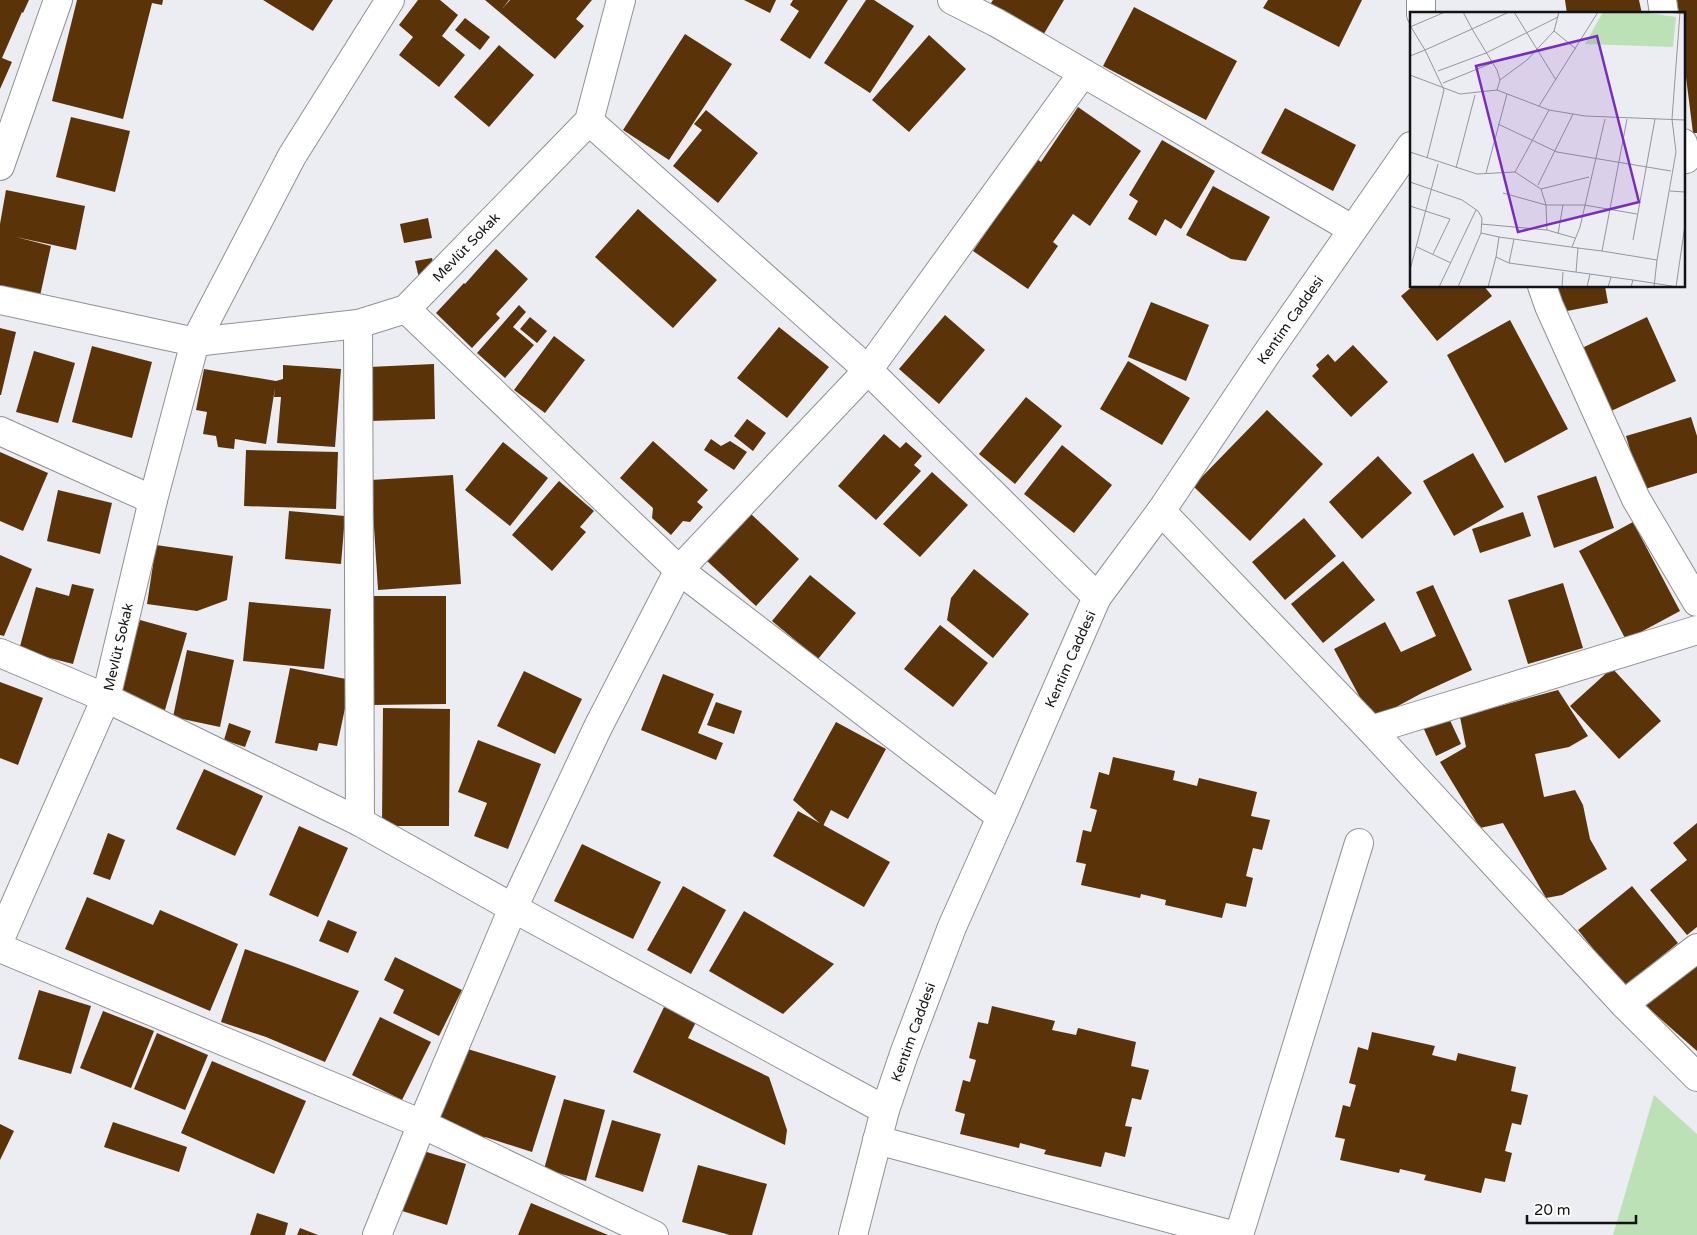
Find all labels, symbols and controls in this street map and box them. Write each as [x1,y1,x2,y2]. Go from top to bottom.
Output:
inset map [1410,12,1684,288]
street label: Mevlüt Sokak [429,209,504,286]
street label: Kentim Caddesi [1254,273,1327,368]
street label: Mevlüt Sokak [100,601,137,693]
street label: Kentim Caddesi [1041,608,1099,710]
street label: Kentim Caddesi [888,980,939,1084]
scale bar [1527,1192,1636,1224]
text: 20 m [1534,1201,1571,1219]

